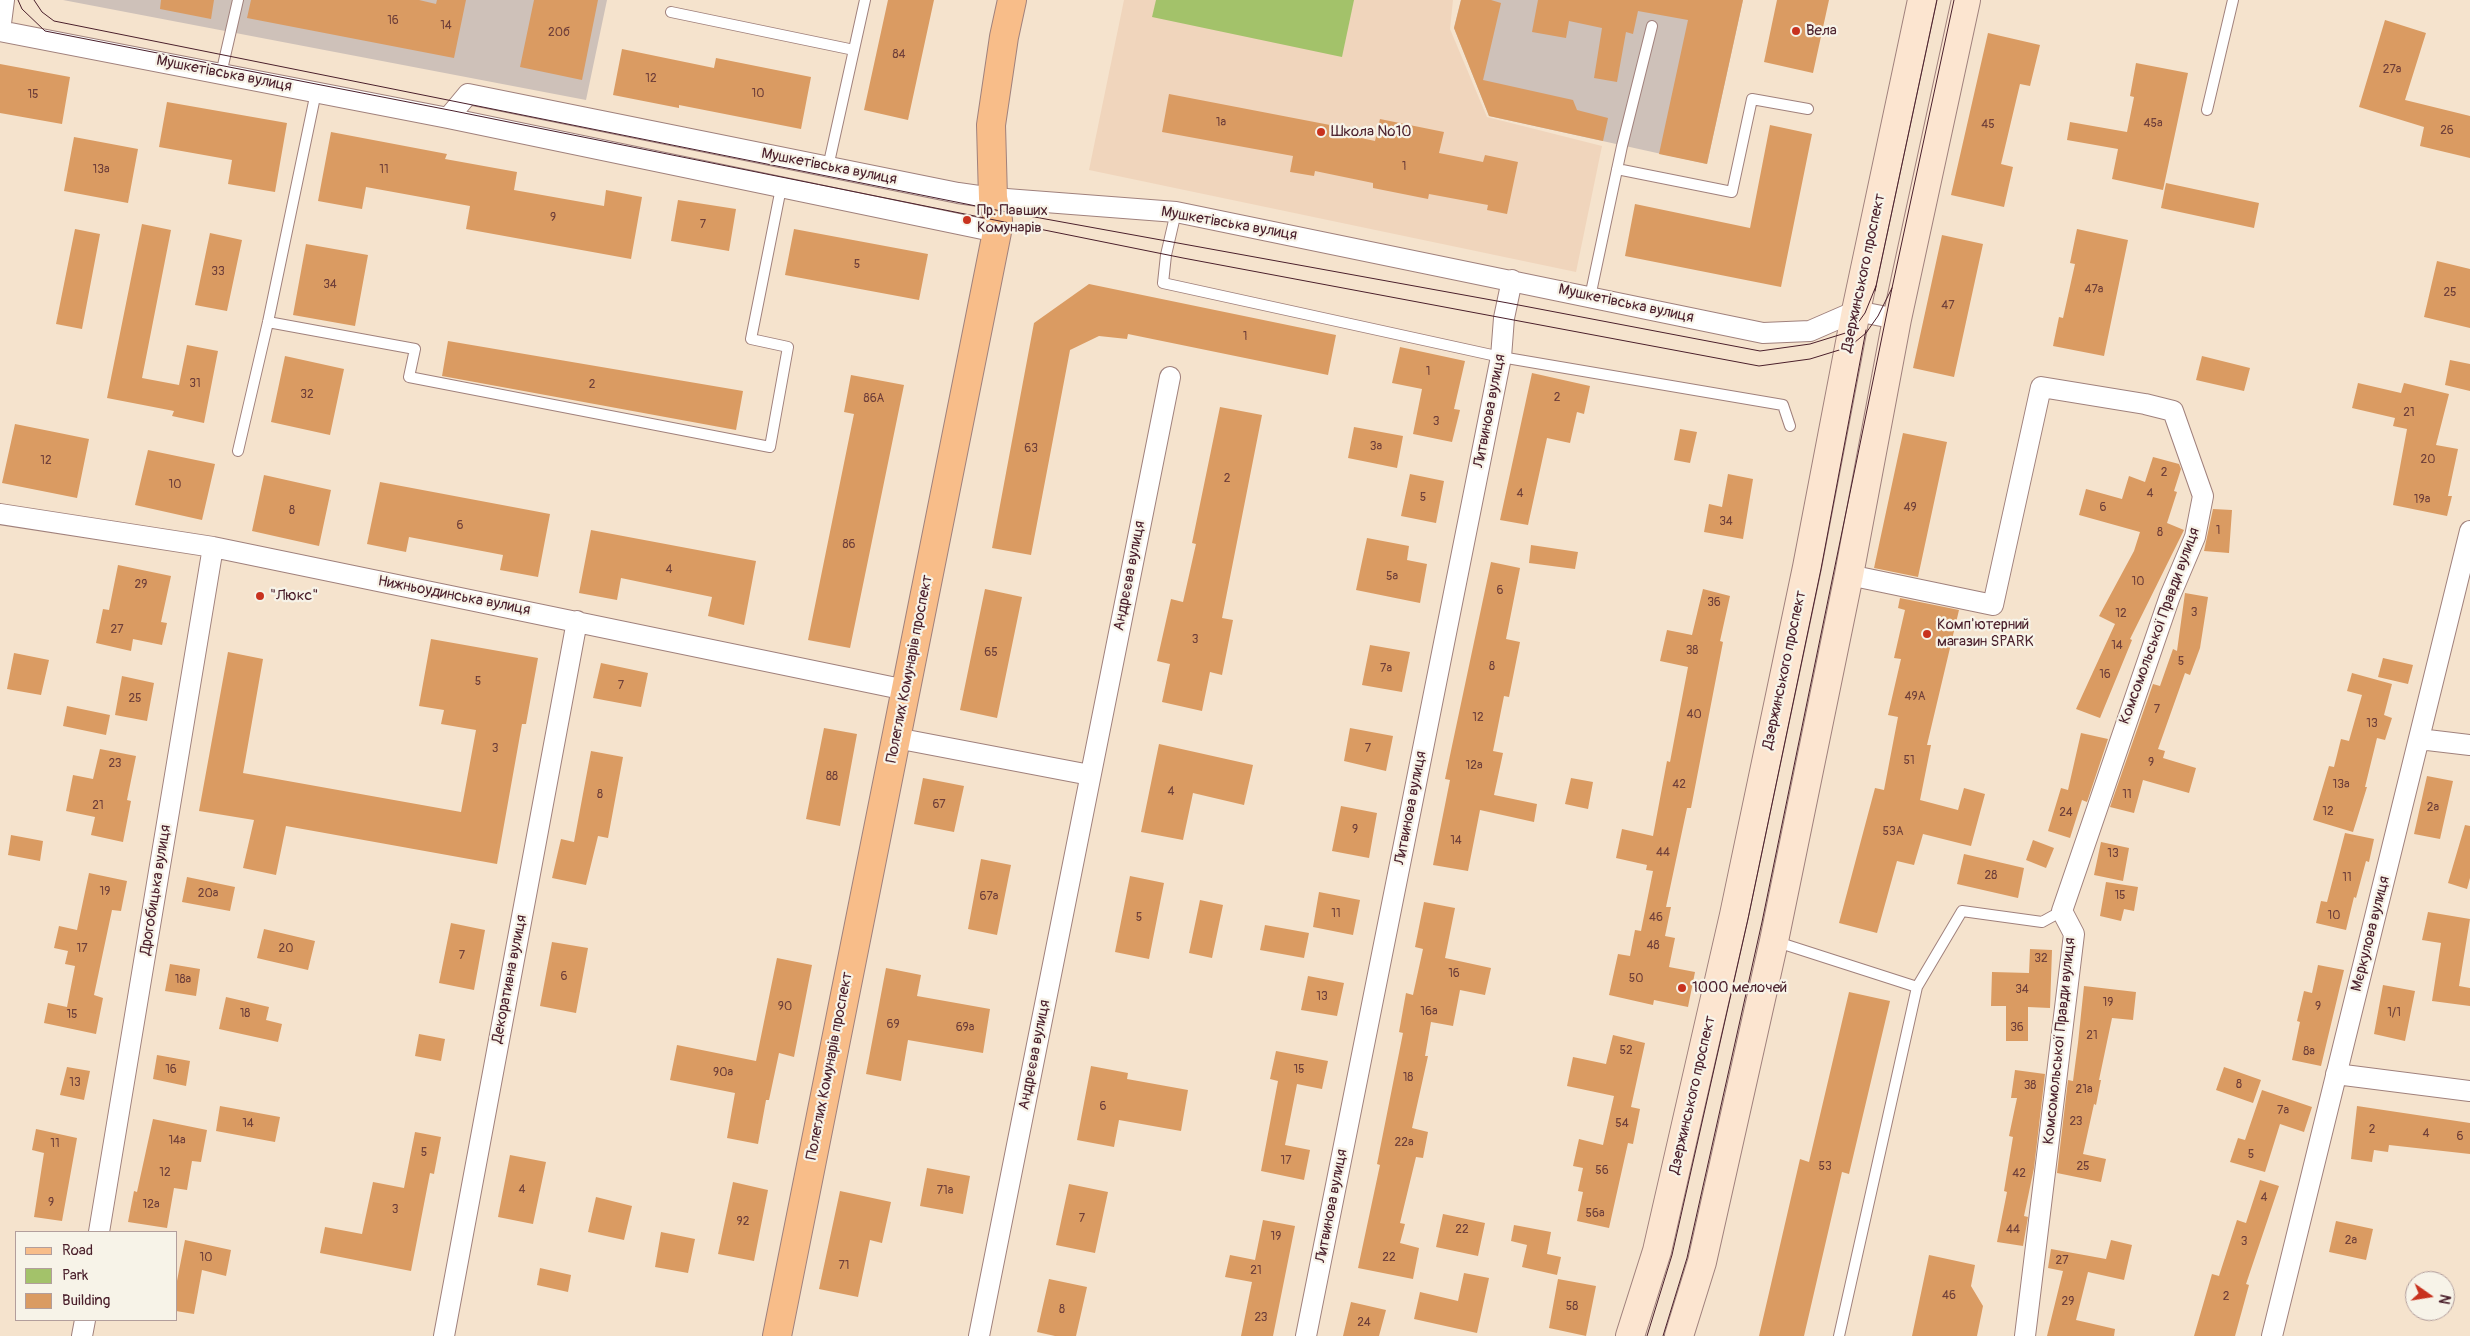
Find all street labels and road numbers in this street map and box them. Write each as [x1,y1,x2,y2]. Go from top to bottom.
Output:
street label: Мушкетівська вулиця [155,52,293,96]
street label: Мушкетівська вулиця [760,145,898,189]
street label: Дзержинського проспект [1838,192,1890,354]
street label: Мушкетівська вулиця [1160,203,1298,245]
street label: Мушкетівська вулиця [1557,281,1695,327]
street label: Литвинова вулиця [1470,353,1510,469]
street label: Андрєєва вулиця [1110,519,1150,633]
street label: Комсомольської Правди вулиця [2116,525,2204,727]
street label: Нижньоудинська вулиця [376,572,532,620]
street label: Полеглих Комунарів проспект [883,573,937,765]
street label: Дзержинського проспект [1759,589,1811,751]
street label: Литвинова вулиця [1391,750,1431,866]
street label: Дрогобицька вулиця [137,824,175,956]
street label: Мєркулова вулиця [2348,874,2394,994]
street label: Декоративна вулиця [489,913,531,1045]
street label: Комсомольської Правди вулиця [2040,937,2080,1145]
street label: Полеглих Комунарів проспект [803,970,857,1162]
street label: Андрєєва вулиця [1015,998,1055,1112]
street label: Дзержинського проспект [1666,1014,1720,1176]
street label: Литвинова вулиця [1312,1148,1352,1264]

